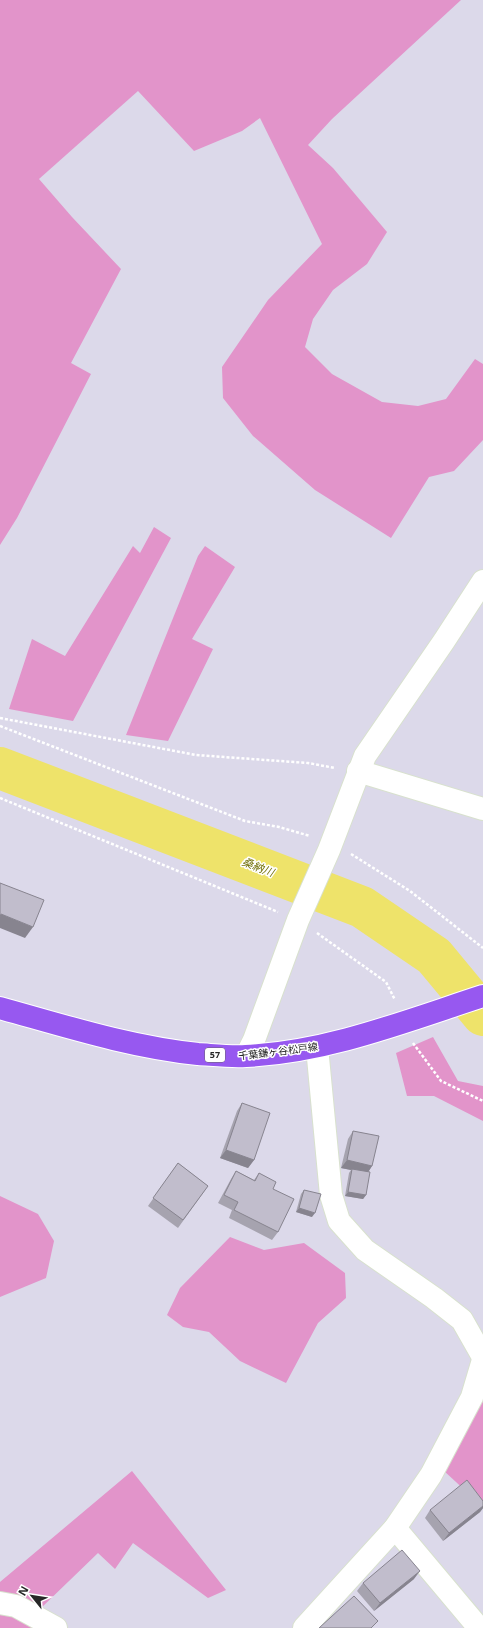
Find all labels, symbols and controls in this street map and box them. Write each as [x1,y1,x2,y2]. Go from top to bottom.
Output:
water label: 桑納川 [240,854,277,880]
street label: 千葉鎌ヶ谷松戸線 [237,1039,319,1063]
road number: 57 [205,1048,225,1062]
north arrow [12,1576,52,1616]
text: N [14,1583,32,1598]

